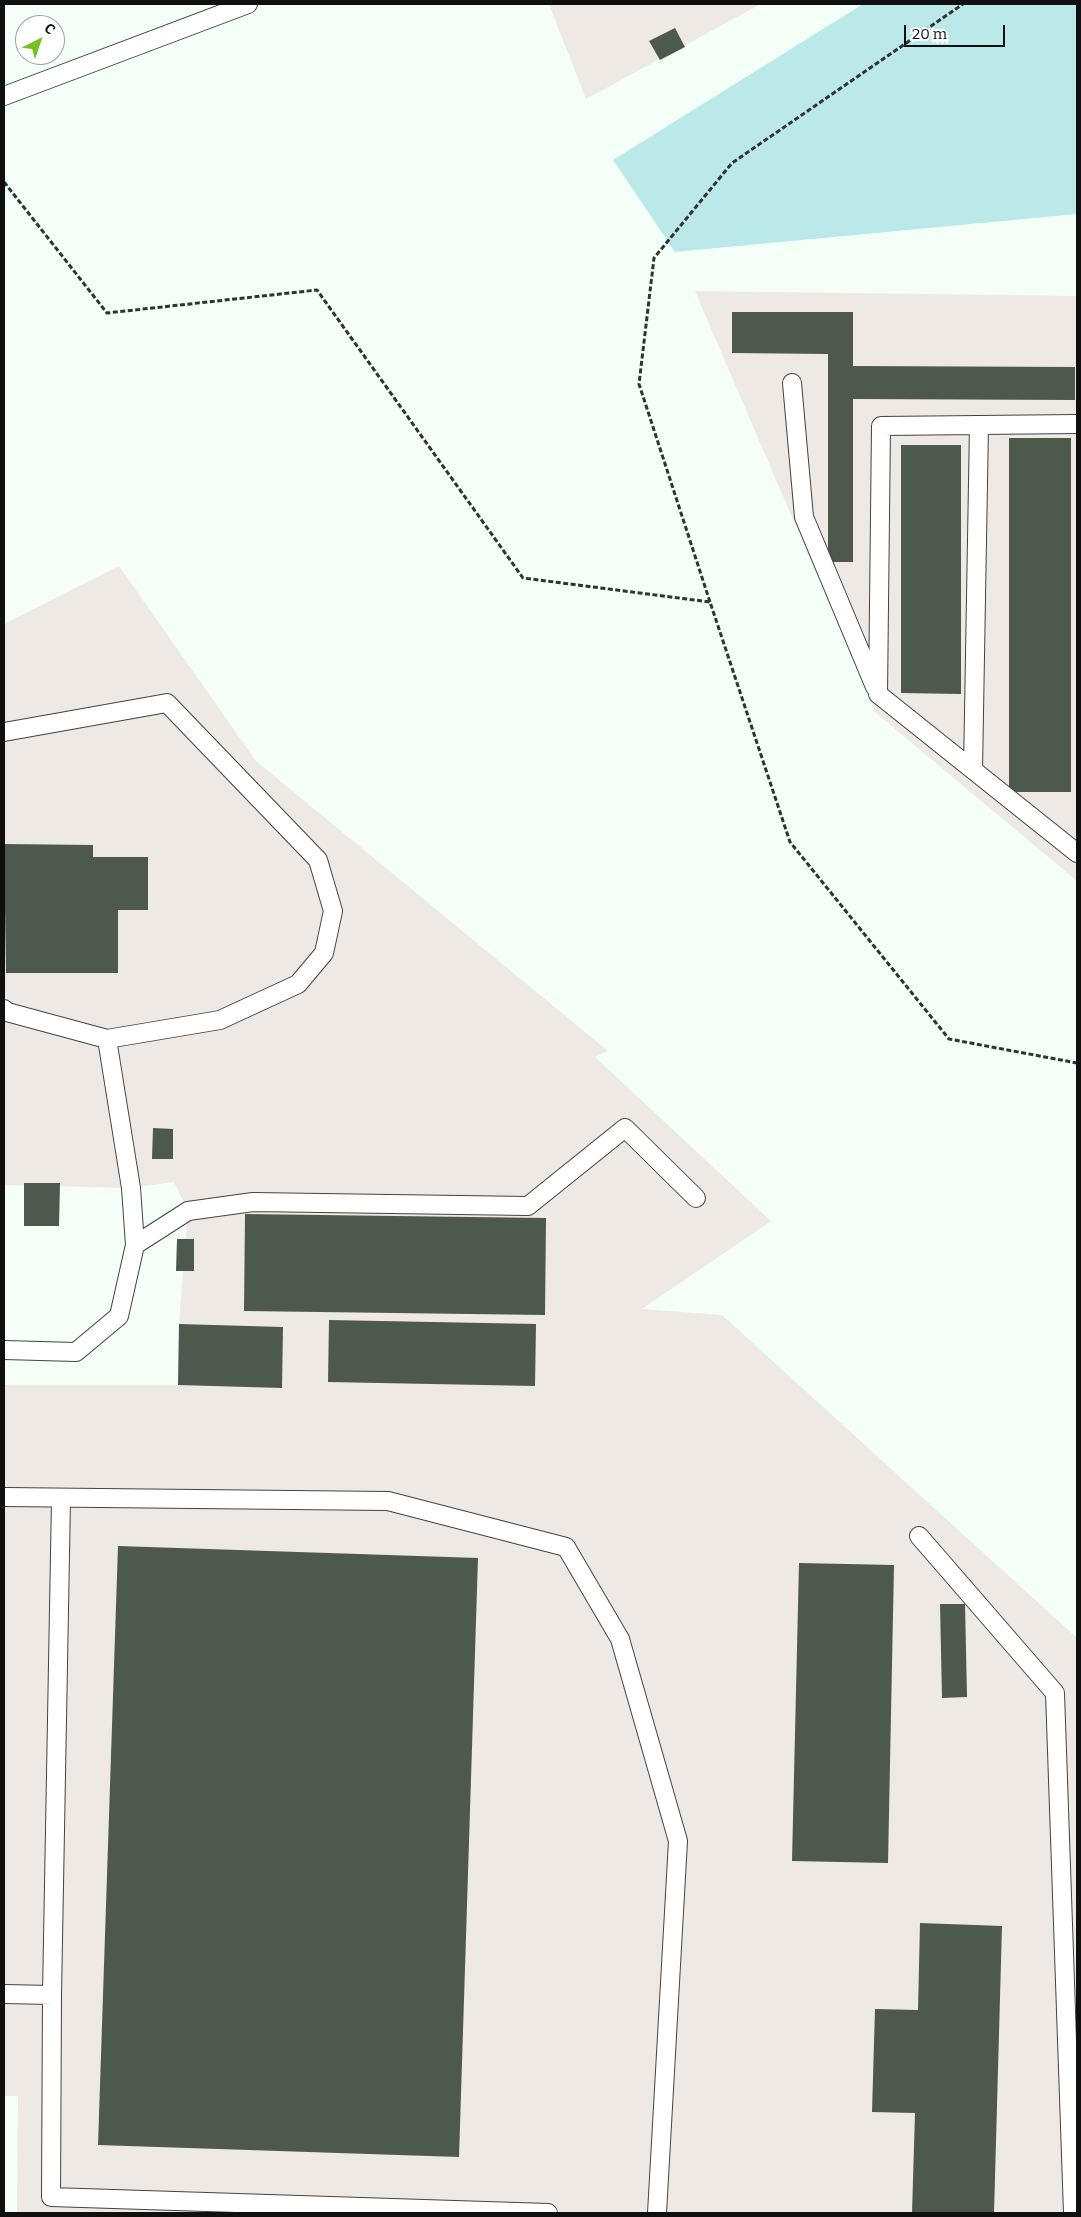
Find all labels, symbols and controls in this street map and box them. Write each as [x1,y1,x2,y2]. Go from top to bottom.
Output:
north arrow [15,15,65,65]
scale bar [906,15,1007,47]
text: С [41,20,58,38]
text: 20 m [912,25,947,43]

